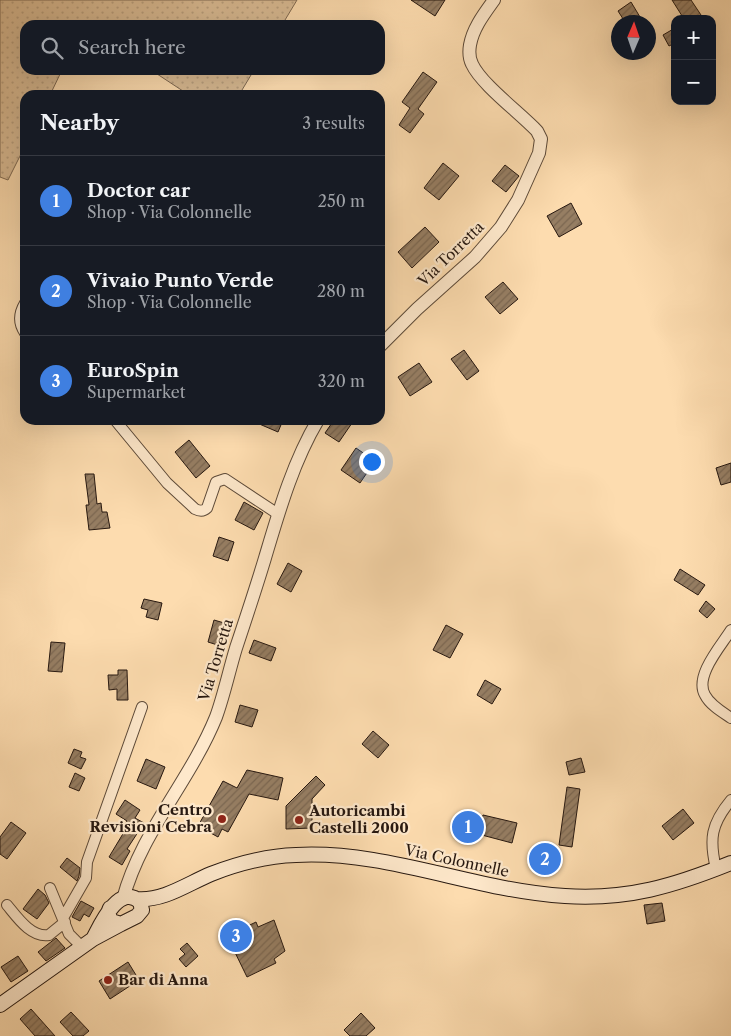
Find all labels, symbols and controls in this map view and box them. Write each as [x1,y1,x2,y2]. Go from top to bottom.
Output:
north arrow [611,15,656,60]
map controls [671,15,716,105]
button: + [671,15,716,60]
search box [20,20,385,75]
icon: search [38,34,66,62]
text: Search here [78,36,186,59]
button: − [671,60,716,105]
text: Nearby [40,110,119,135]
text: 3 results [302,113,365,133]
text: Doctor car [87,179,190,202]
text: 1 [52,191,60,211]
text: 250 m [318,191,365,211]
text: Shop · Via Colonnelle [87,202,252,222]
street label: Via Torretta [413,217,488,291]
text: Vivaio Punto Verde [87,269,274,292]
text: 2 [51,281,61,301]
text: 280 m [317,281,365,301]
text: Shop · Via Colonnelle [87,292,252,312]
text: EuroSpin [87,359,179,382]
text: 3 [51,371,61,391]
text: 320 m [318,371,365,391]
text: Supermarket [87,382,185,402]
your location [359,449,385,475]
street label: Via Torretta [194,616,237,704]
place label: Centro Revisioni Cebra [89,800,212,836]
place label: Autoricambi Castelli 2000 [308,801,409,837]
pin: 1 [452,808,484,846]
marker: Centro Revisioni Cebra [216,813,228,825]
marker: Autoricambi Castelli 2000 [293,814,305,826]
street label: Via Colonnelle [402,840,511,881]
pin: 2 [529,840,561,878]
pin: 3 [220,917,252,955]
place label: Bar di Anna [118,970,208,989]
marker: Bar di Anna [102,974,114,986]

